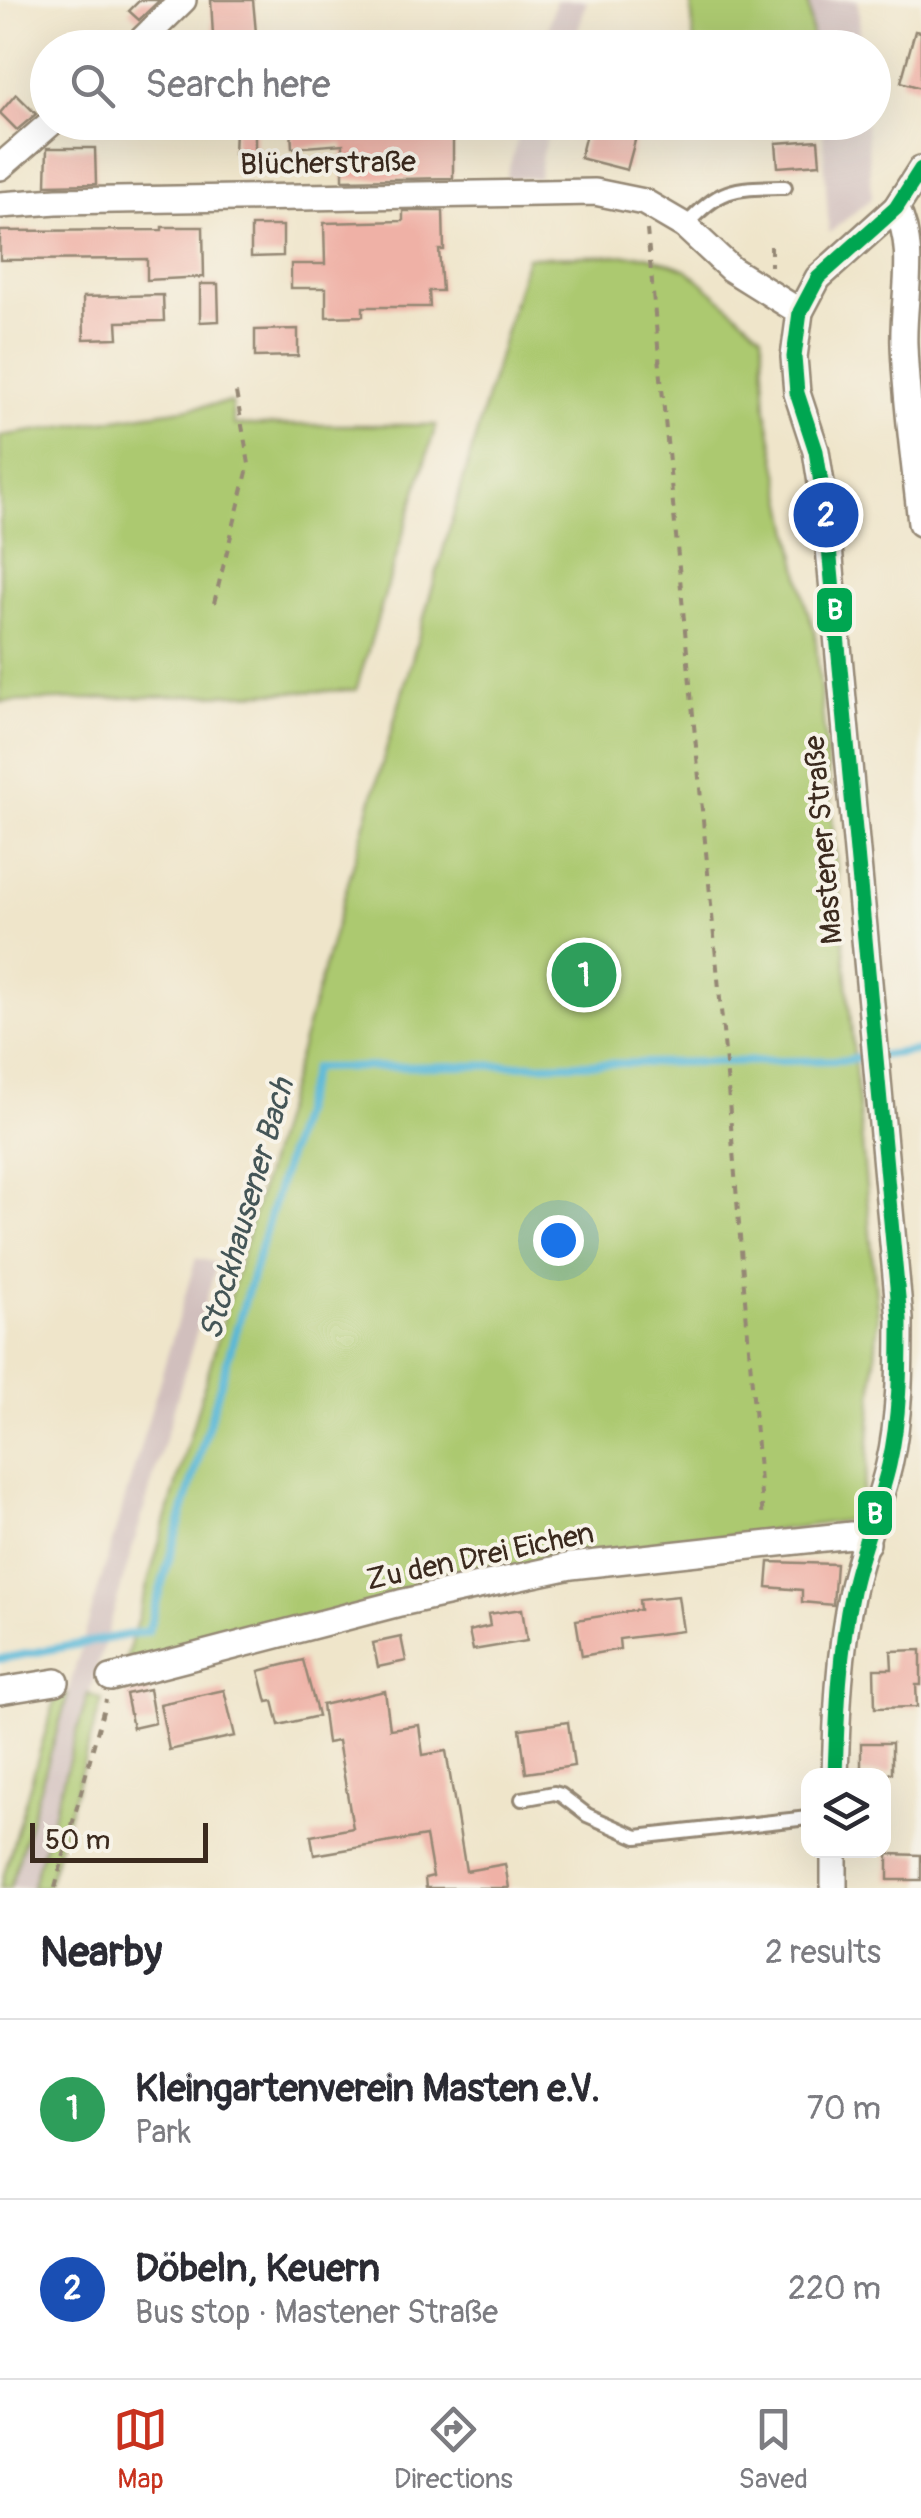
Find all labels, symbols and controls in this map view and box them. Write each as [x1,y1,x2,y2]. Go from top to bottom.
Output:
search box [30,30,891,140]
icon: search [65,58,120,113]
text: Search here [145,61,331,109]
street label: Blücherstraße [240,143,416,184]
pin: 2 [794,478,858,552]
line badge: B [815,586,854,634]
text: B [827,593,843,628]
street label: Mastener Straße [796,734,851,946]
pin: 1 [552,938,616,1012]
water label: Stockhausener Bach [191,1072,304,1344]
your location [533,1215,584,1266]
line badge: B [856,1489,894,1537]
text: B [867,1497,883,1532]
street label: Zu den Drei Eichen [363,1514,597,1599]
map controls [801,1768,891,1858]
button: layers [801,1768,891,1858]
scale bar [30,1818,208,1862]
text: 50 m [45,1823,110,1858]
text: Nearby [40,1927,162,1979]
text: 2 results [765,1933,881,1973]
text: Kleingartenverein Masten e.V. [135,2065,600,2113]
text: 1 [66,2089,79,2129]
text: 70 m [807,2089,881,2129]
text: Park [135,2113,191,2153]
text: Döbeln, Keuern [135,2245,380,2293]
text: 2 [64,2269,81,2309]
text: 220 m [788,2269,881,2309]
text: Bus stop · Mastener Straße [135,2293,498,2333]
tab: Map [113,2402,168,2497]
tab: Directions [394,2402,513,2497]
tab: Saved [739,2402,808,2497]

